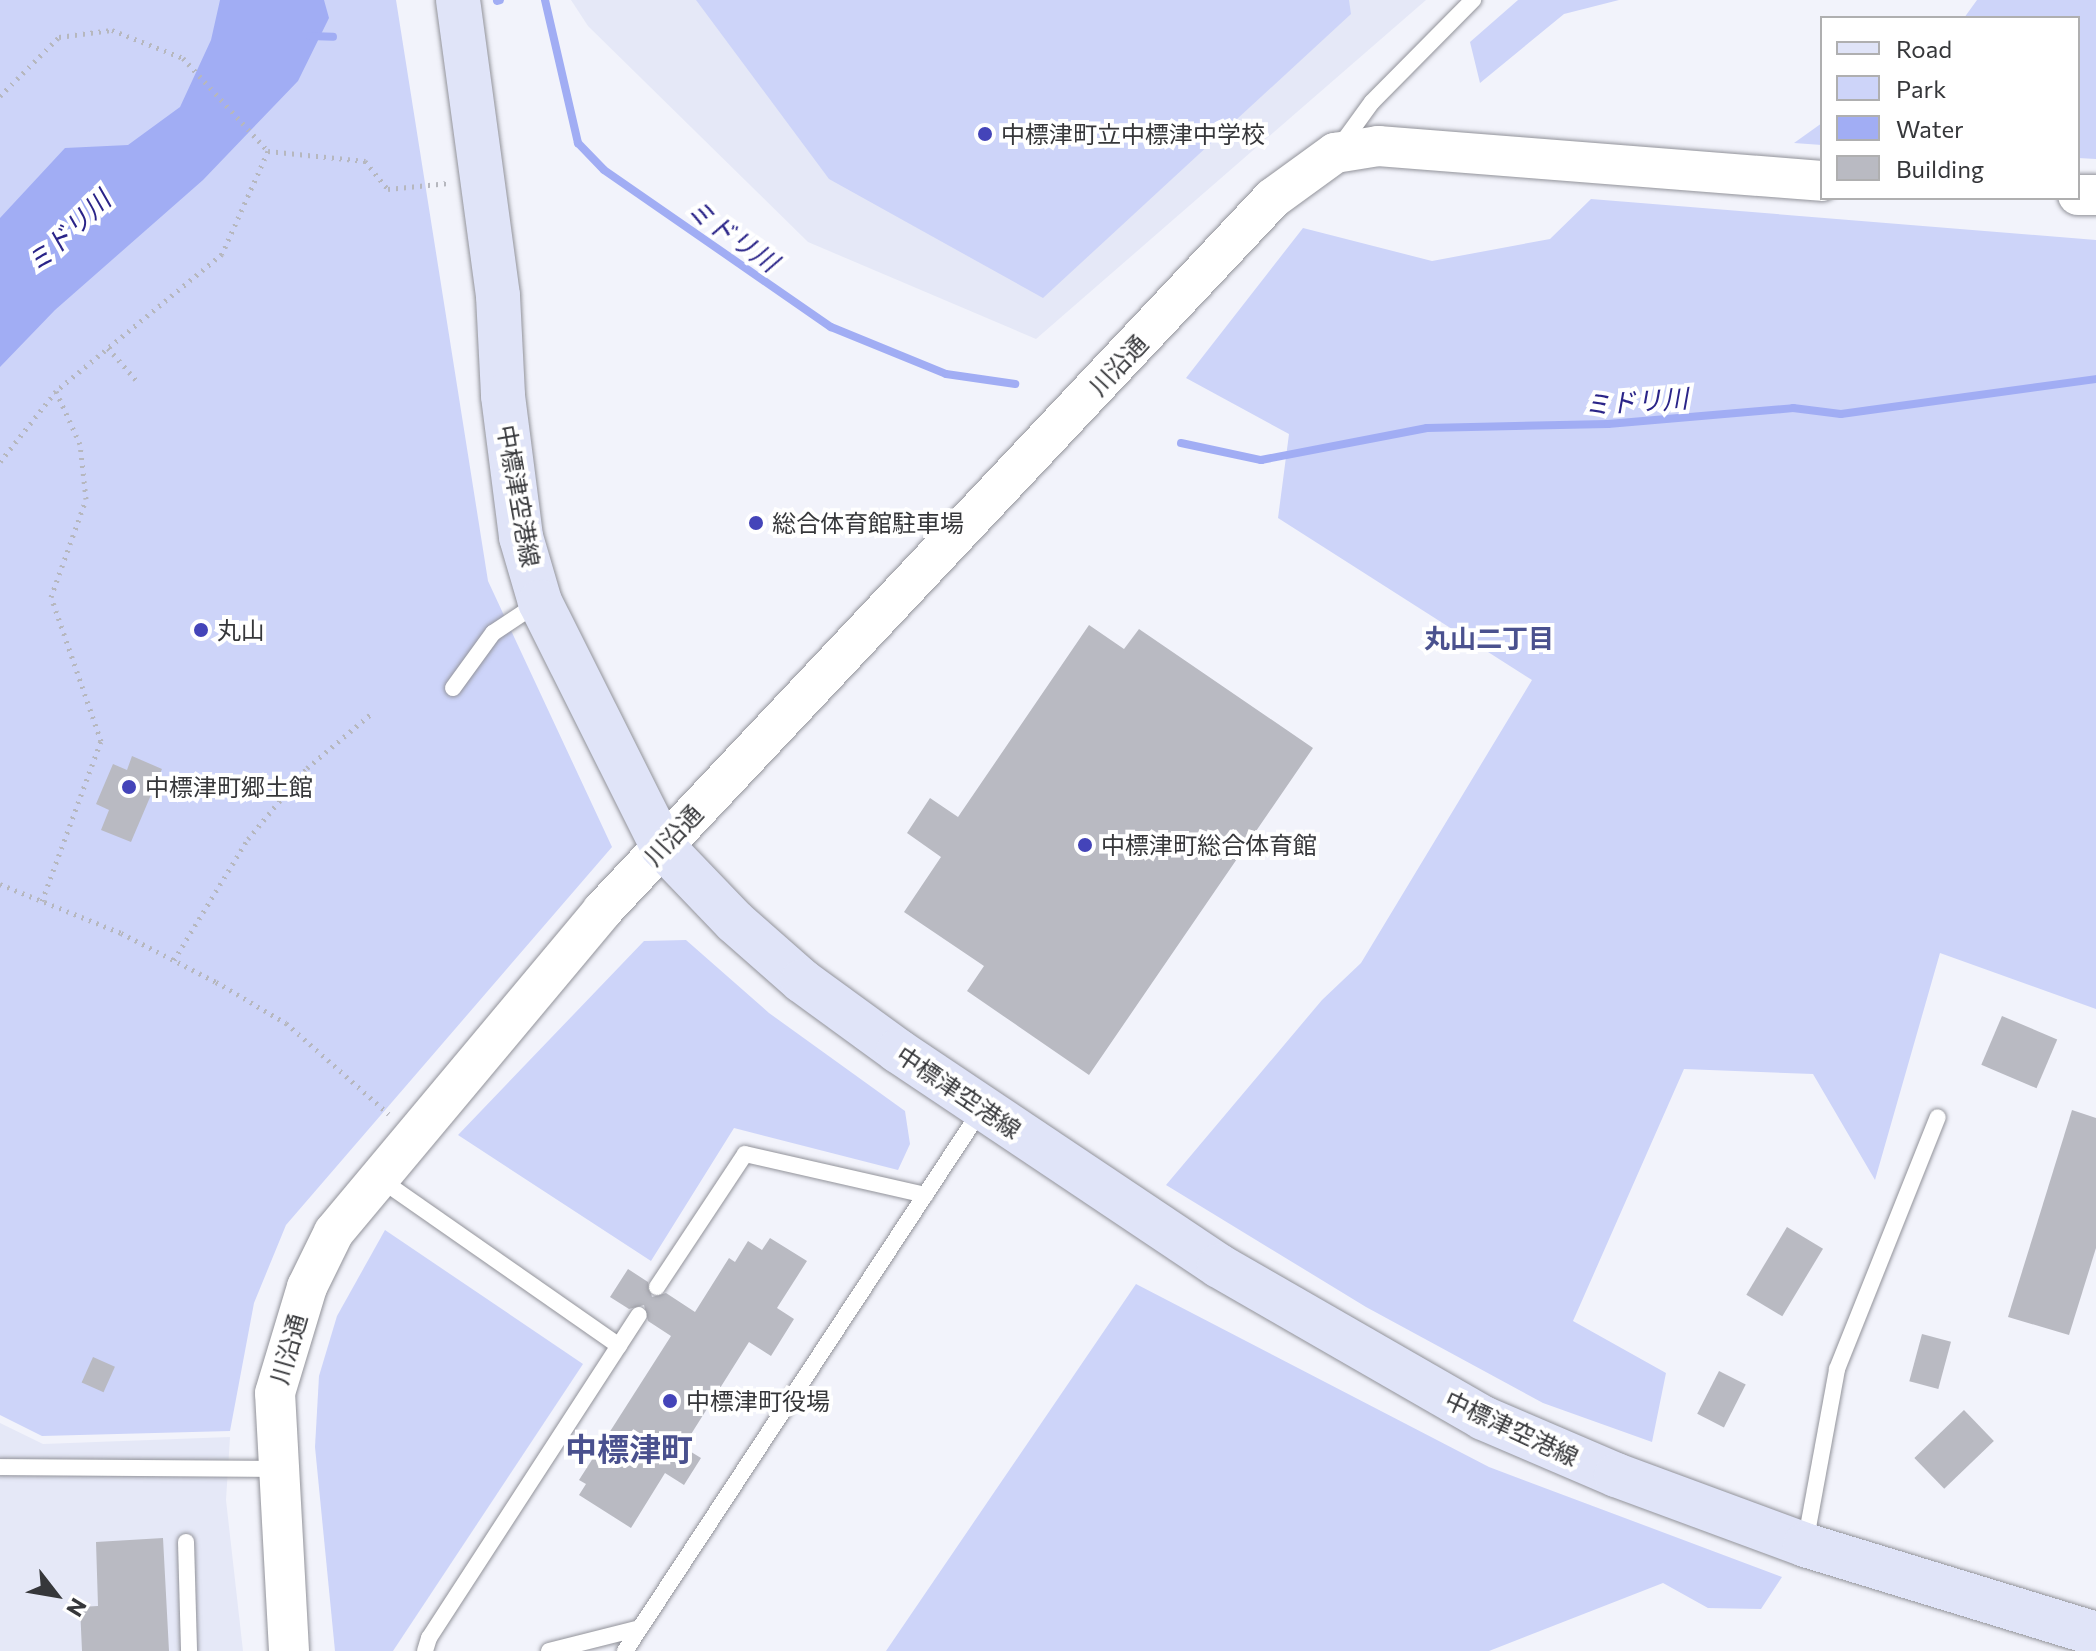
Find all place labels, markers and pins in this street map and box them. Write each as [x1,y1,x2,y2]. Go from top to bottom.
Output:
place label: 中標津町立中標津中学校 [1001,120,1265,148]
marker: 中標津町立中標津中学校 [976,125,994,143]
place label: 総合体育館駐車場 [772,509,964,537]
marker: 総合体育館駐車場 [747,514,765,532]
place label: 丸山 [217,616,265,644]
marker: 丸山 [192,621,210,639]
place label: 中標津町郷土館 [145,773,313,801]
marker: 中標津町郷土館 [120,778,138,796]
place label: 中標津町総合体育館 [1101,831,1317,859]
marker: 中標津町総合体育館 [1076,836,1094,854]
place label: 中標津町役場 [686,1387,830,1415]
marker: 中標津町役場 [661,1392,679,1410]

